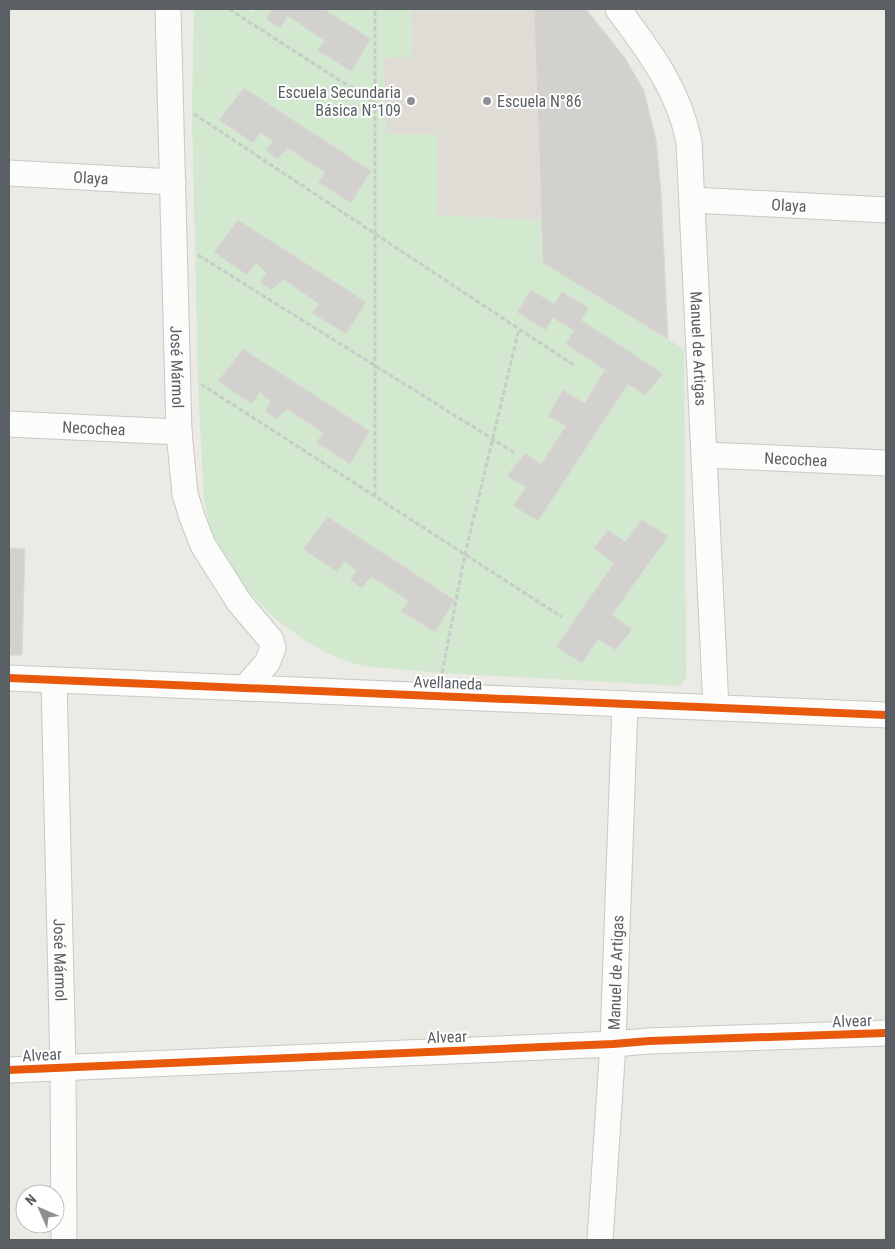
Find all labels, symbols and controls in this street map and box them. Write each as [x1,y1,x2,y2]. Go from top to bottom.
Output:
place label: Escuela Secundaria Básica N°109 [278,83,401,120]
place label: Escuela N°86 [497,92,582,111]
marker: Escuela Secundaria Básica N°109 [405,95,417,107]
marker: Escuela N°86 [481,95,493,107]
street label: Olaya [73,167,109,188]
street label: Olaya [771,195,807,215]
street label: Manuel de Artigas [687,291,711,406]
street label: José Mármol [167,325,188,408]
street label: Necochea [62,417,126,439]
street label: Necochea [764,448,828,470]
street label: Avellaneda [413,672,483,694]
street label: Manuel de Artigas [604,915,627,1030]
street label: José Mármol [50,918,71,1001]
street label: Alvear [832,1011,872,1031]
street label: Alvear [427,1027,467,1047]
street label: Alvear [22,1044,62,1066]
north arrow [15,1184,65,1234]
text: N [22,1191,39,1208]

